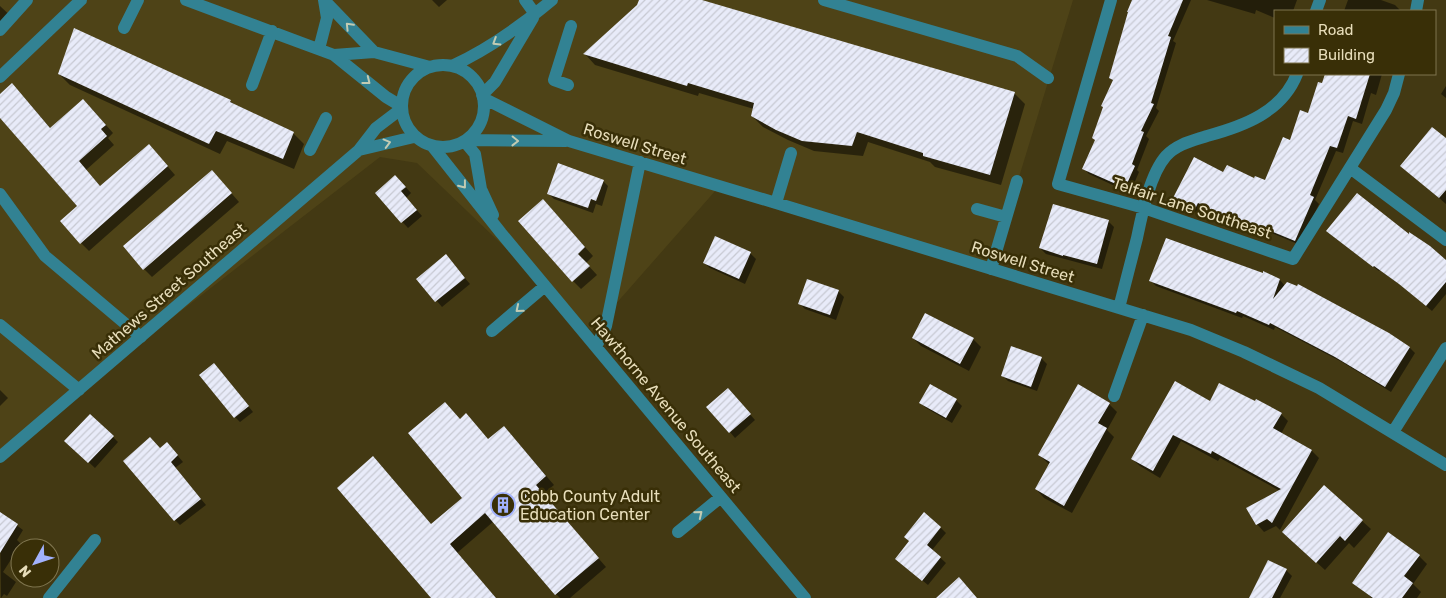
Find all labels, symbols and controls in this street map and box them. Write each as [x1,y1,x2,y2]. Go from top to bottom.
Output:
legend [1274,10,1436,75]
text: Road [1318,21,1354,39]
one-way arrow [346,23,355,32]
one-way arrow [492,36,501,46]
text: Building [1318,46,1375,64]
one-way arrow [362,75,371,84]
street label: Roswell Street [581,119,689,169]
one-way arrow [512,136,519,146]
one-way arrow [382,138,390,148]
street label: Telfair Lane Southeast [1110,173,1274,243]
one-way arrow [458,179,466,188]
street label: Mathews Street Southeast [88,219,250,363]
street label: Roswell Street [969,237,1077,287]
one-way arrow [516,303,525,312]
street label: Hawthorne Avenue Southeast [587,313,745,497]
place label: Cobb County Adult Education Center [520,487,660,524]
building icon: Cobb County Adult Education Center [490,492,516,518]
one-way arrow [693,512,702,520]
north arrow [10,538,60,588]
text: N [16,562,35,580]

